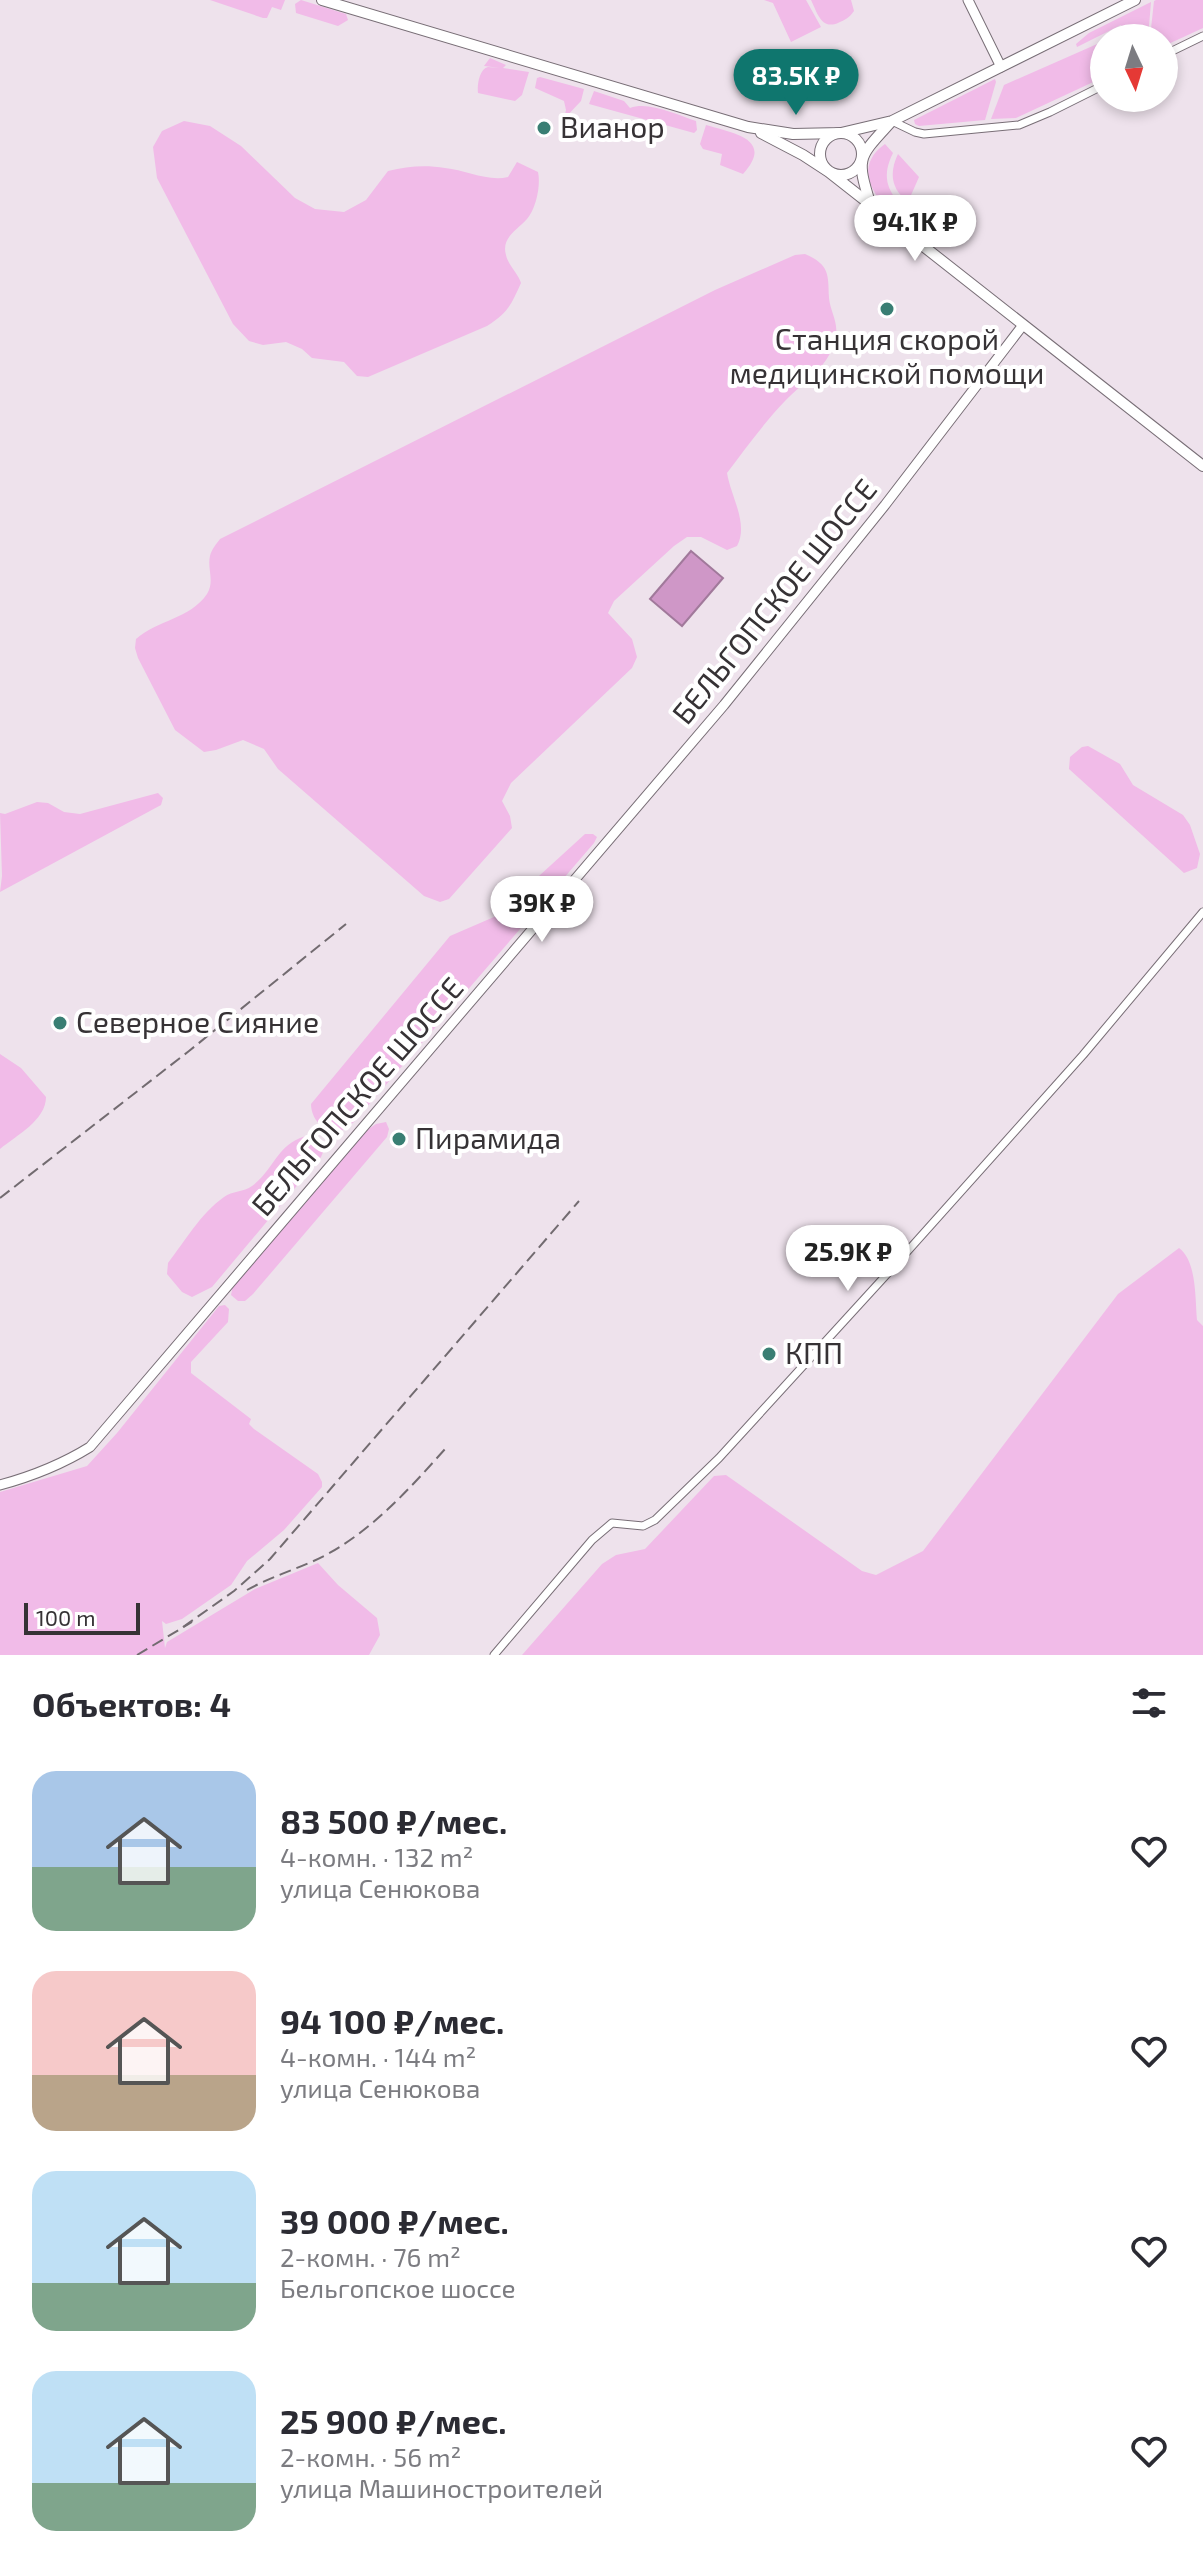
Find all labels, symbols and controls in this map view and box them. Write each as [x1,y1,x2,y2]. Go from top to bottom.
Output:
north arrow [1090,24,1178,112]
map controls [1090,24,1178,112]
pin: 83.5K ₽ [722,49,870,117]
text: 83.5K ₽ [752,59,840,90]
place label: Вианор [560,108,665,144]
marker: Вианор [535,119,553,137]
pin: 94.1K ₽ [841,195,989,263]
text: 94.1K ₽ [872,205,958,236]
marker: Станция скорой медицинской помощи [878,300,896,318]
place label: Станция скорой медицинской помощи [730,320,1044,390]
street label: БЕЛЬГОПСКОЕ ШОССЕ [664,471,883,730]
pin: 39K ₽ [486,876,598,944]
text: 39K ₽ [508,886,576,917]
street label: БЕЛЬГОПСКОЕ ШОССЕ [243,969,470,1222]
place label: Северное Сияние [76,1003,319,1039]
marker: Северное Сияние [51,1014,69,1032]
place label: Пирамида [415,1119,561,1155]
marker: Пирамида [390,1130,408,1148]
pin: 25.9K ₽ [774,1225,922,1293]
text: 25.9K ₽ [804,1235,892,1266]
place label: КПП [785,1334,843,1370]
marker: КПП [760,1345,778,1363]
scale bar [24,1599,140,1635]
text: 100 m [36,1604,95,1630]
icon: filters [1127,1681,1171,1725]
text: Объектов: 4 [32,1683,231,1724]
text: 83 500 ₽/мес. [280,1800,507,1841]
icon: home [96,1803,192,1899]
icon: heart [1127,1829,1171,1873]
text: 4-комн. · 132 m² [280,1841,473,1872]
text: улица Сенюкова [280,1872,480,1903]
text: 94 100 ₽/мес. [280,2000,504,2041]
icon: home [96,2003,192,2099]
icon: heart [1127,2029,1171,2073]
text: 4-комн. · 144 m² [280,2041,476,2072]
text: улица Сенюкова [280,2072,480,2103]
text: 39 000 ₽/мес. [280,2200,509,2241]
icon: home [96,2203,192,2299]
icon: heart [1127,2229,1171,2273]
text: 2-комн. · 76 m² [280,2241,461,2272]
text: Бельгопское шоссе [280,2272,516,2303]
text: 25 900 ₽/мес. [280,2400,507,2441]
icon: home [96,2403,192,2499]
icon: heart [1127,2429,1171,2473]
text: 2-комн. · 56 m² [280,2441,461,2472]
text: улица Машиностроителей [280,2472,603,2503]

